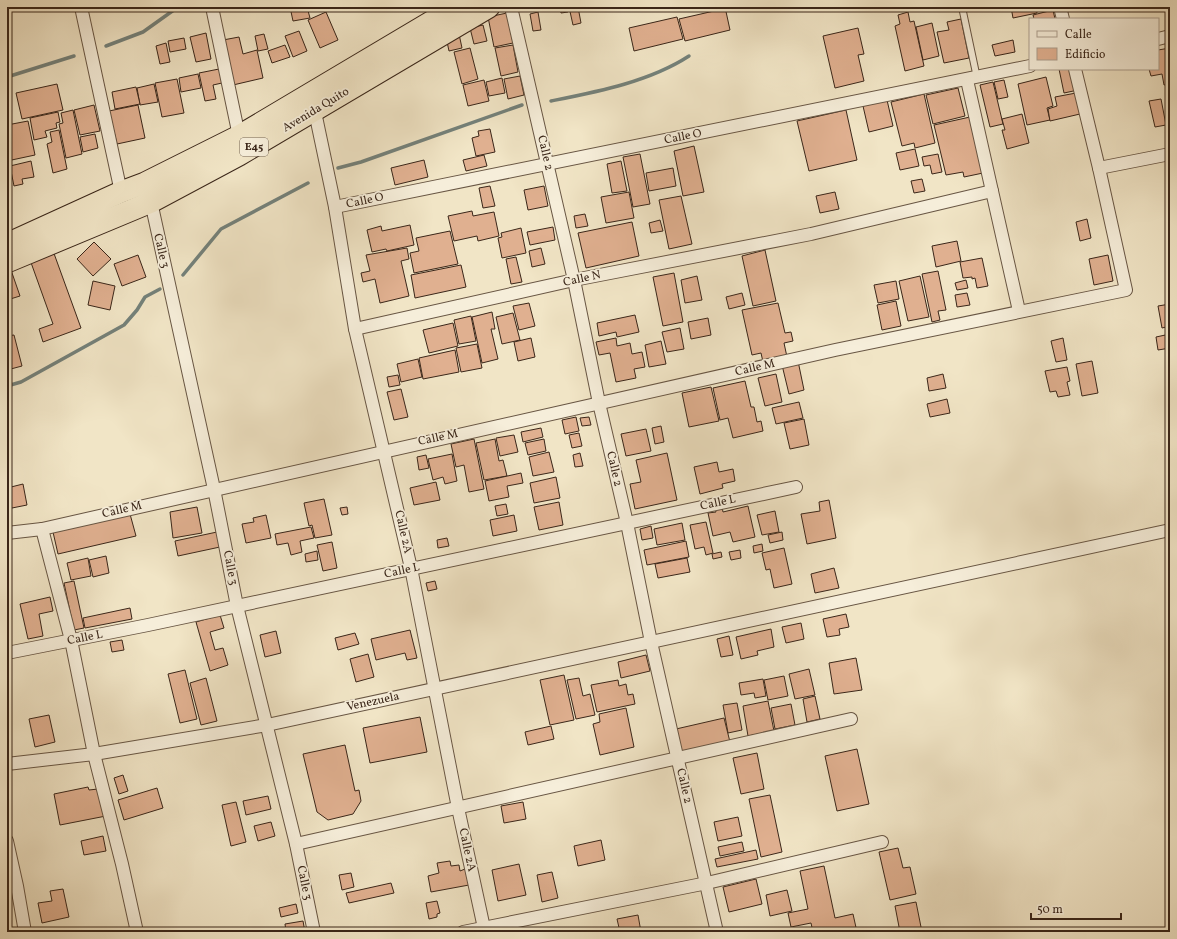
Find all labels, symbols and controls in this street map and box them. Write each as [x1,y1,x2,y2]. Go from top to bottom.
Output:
legend [1029,18,1159,70]
text: Calle [1065,27,1092,43]
text: Edificio [1065,47,1105,63]
street label: Avenida Quito [280,84,352,136]
street label: Calle O [663,125,703,148]
street label: Calle 2 [533,134,557,172]
road number: E45 [240,138,268,156]
street label: Calle O [345,189,385,213]
street label: Calle 3 [149,232,173,270]
street label: Calle N [562,267,602,291]
street label: Calle M [734,356,776,380]
street label: Calle M [417,426,459,450]
street label: Calle 2 [602,450,626,488]
street label: Calle L [699,491,737,515]
street label: Calle M [101,498,143,522]
street label: Calle 2A [390,509,416,556]
street label: Calle 3 [219,549,241,587]
street label: Calle L [383,559,421,583]
street label: Calle L [66,627,104,649]
street label: Venezuela [345,689,401,715]
street label: Calle 2 [672,767,696,805]
street label: Calle 2A [455,827,480,874]
street label: Calle 3 [293,864,315,902]
scale bar [1031,895,1121,921]
text: 50 m [1037,902,1063,918]

